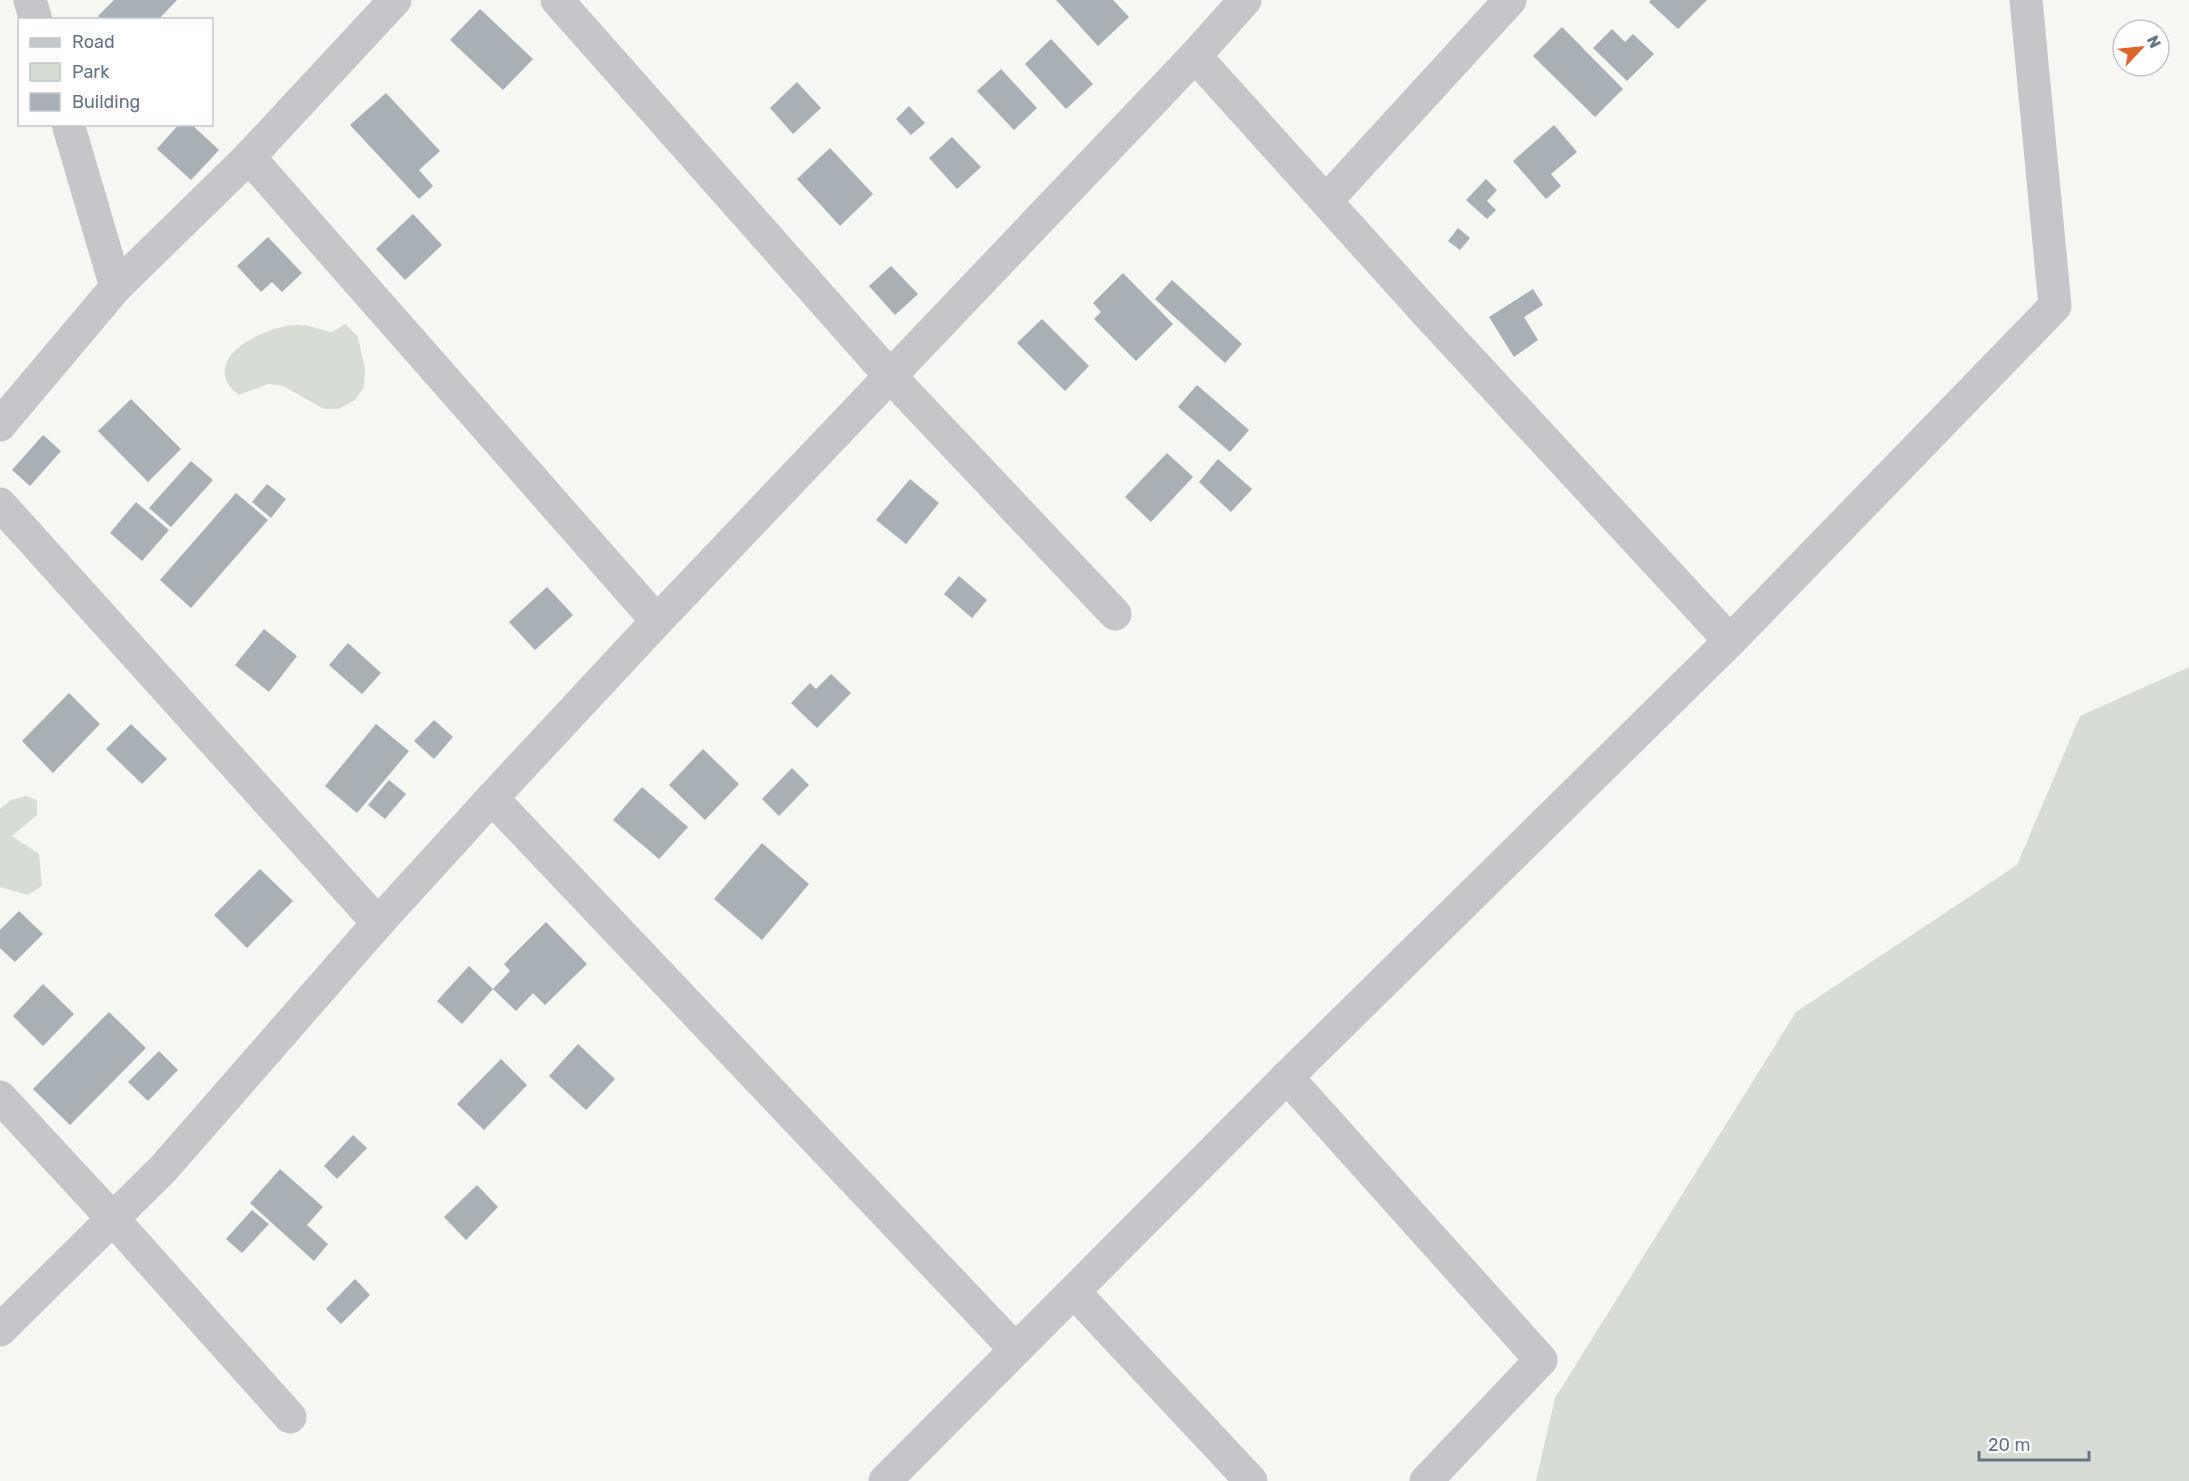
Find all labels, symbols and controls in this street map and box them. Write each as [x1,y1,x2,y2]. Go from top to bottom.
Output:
legend [18,18,213,126]
north arrow [2111,18,2171,78]
text: Road [72,31,115,53]
text: N [2143,32,2165,51]
text: Park [72,61,110,83]
text: Building [72,91,140,113]
scale bar [1979,1424,2088,1462]
text: 20 m [1988,1434,2030,1456]

